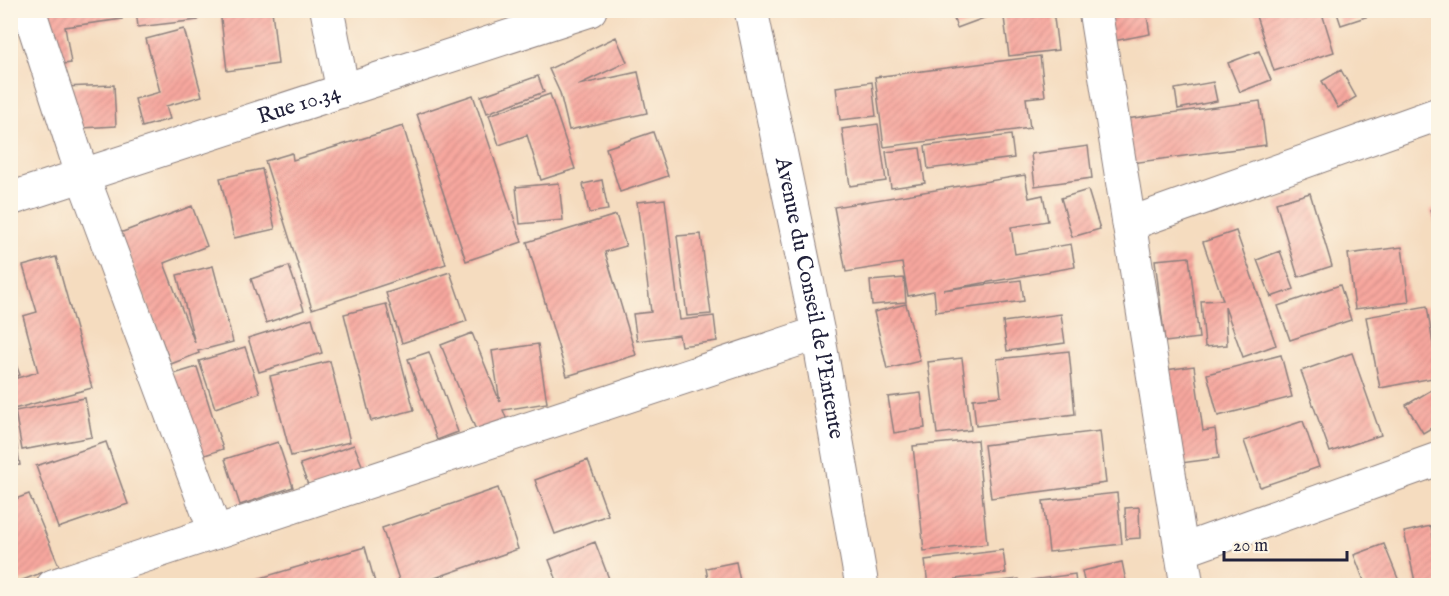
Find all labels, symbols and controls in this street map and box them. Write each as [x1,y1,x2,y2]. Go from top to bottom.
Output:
street label: Rue 10.34 [254,78,344,131]
street label: Avenue du Conseil de l'Entente [768,154,850,441]
scale bar [1224,524,1347,562]
text: 20 m [1233,535,1268,558]

